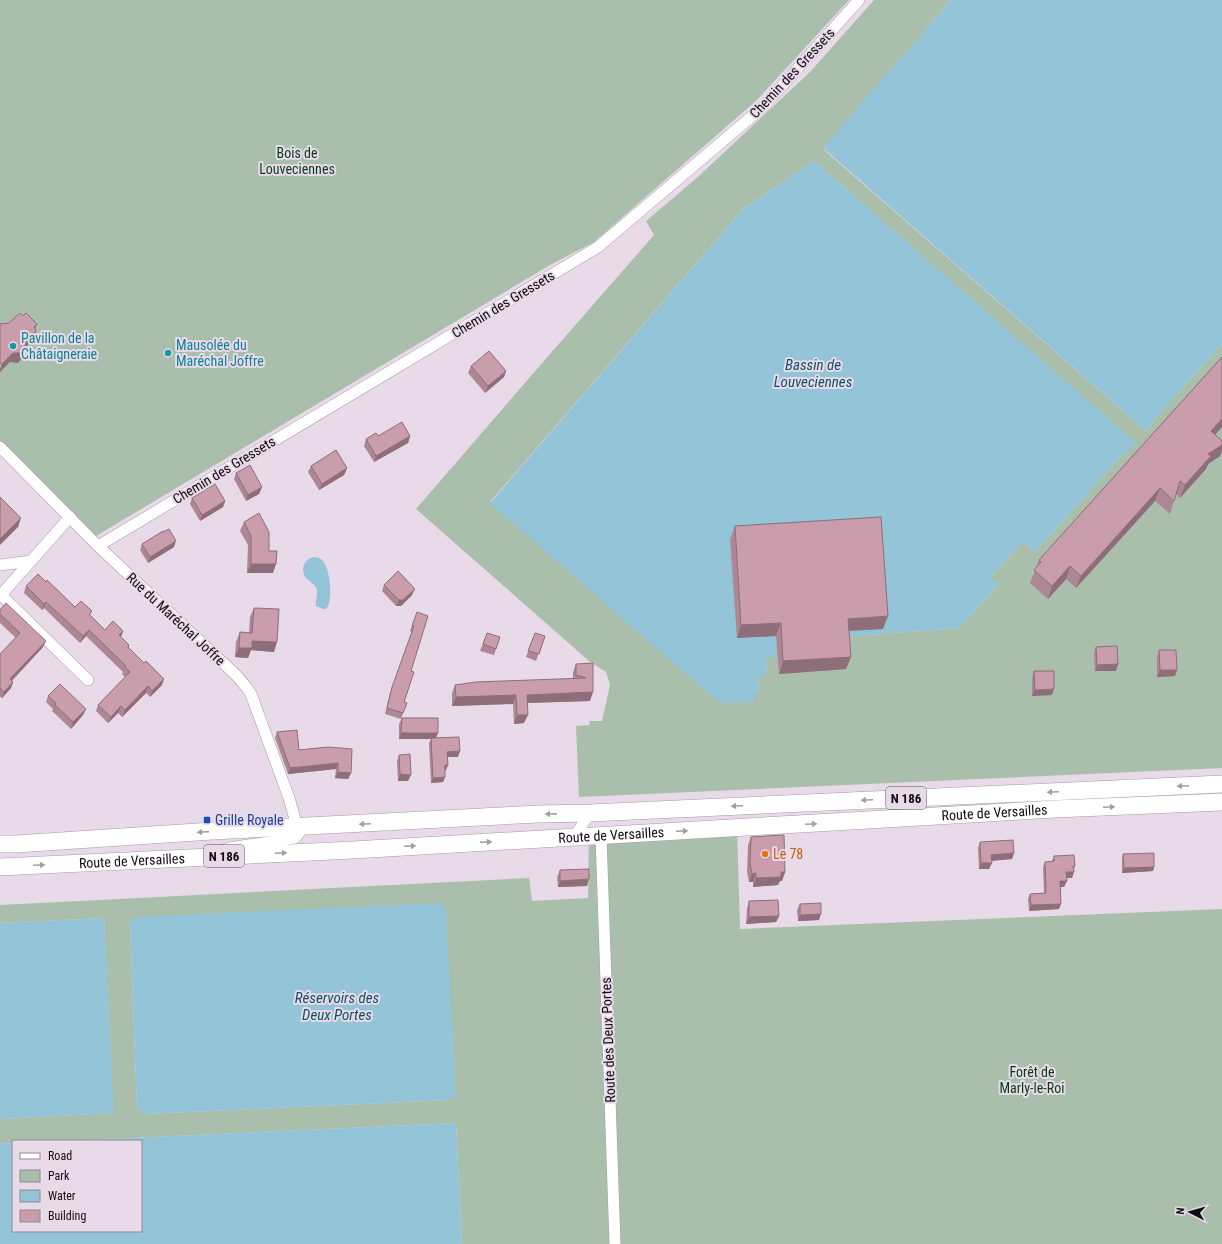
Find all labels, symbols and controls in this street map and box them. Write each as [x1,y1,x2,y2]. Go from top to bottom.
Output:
street label: Chemin des Gressets [746,25,838,121]
park label: Bois de Louveciennes [259,145,335,177]
street label: Chemin des Gressets [449,267,557,341]
place label: Pavillon de la Châtaigneraie [21,330,98,362]
place label: Mausolée du Maréchal Joffre [176,337,264,369]
marker: Pavillon de la Châtaigneraie [8,341,18,351]
marker: Mausolée du Maréchal Joffre [163,348,173,358]
water label: Bassin de Louveciennes [774,356,853,391]
street label: Chemin des Gressets [170,433,278,507]
street label: Rue du Maréchal Joffre [124,569,229,669]
one-way arrow [1176,783,1189,789]
road number: N 186 [886,787,926,809]
one-way arrow [1047,788,1059,795]
one-way arrow [861,797,873,804]
street label: Route de Versailles [941,801,1048,824]
one-way arrow [731,803,744,810]
one-way arrow [1103,804,1116,810]
one-way arrow [544,811,557,817]
place label: Grille Royale [215,812,284,828]
marker: Grille Royale [202,815,212,825]
one-way arrow [805,820,817,827]
one-way arrow [358,821,371,827]
street label: Route de Versailles [558,824,665,846]
one-way arrow [197,828,209,835]
one-way arrow [676,828,689,834]
one-way arrow [480,839,492,846]
one-way arrow [404,843,416,850]
road number: N 186 [204,845,244,867]
place label: Le 78 [773,846,803,862]
marker: Le 78 [760,849,770,859]
street label: Route de Versailles [79,850,185,871]
one-way arrow [275,850,287,857]
one-way arrow [33,862,46,868]
street label: Route des Deux Portes [598,977,618,1103]
water label: Réservoirs des Deux Portes [295,989,380,1024]
park label: Forêt de Marly-le-Roi [1000,1064,1064,1096]
legend [12,1140,142,1232]
text: Road [48,1149,72,1163]
text: Park [48,1169,70,1183]
text: Water [48,1189,76,1203]
north arrow [1170,1192,1210,1232]
text: N [1174,1207,1187,1215]
text: Building [48,1209,86,1223]

